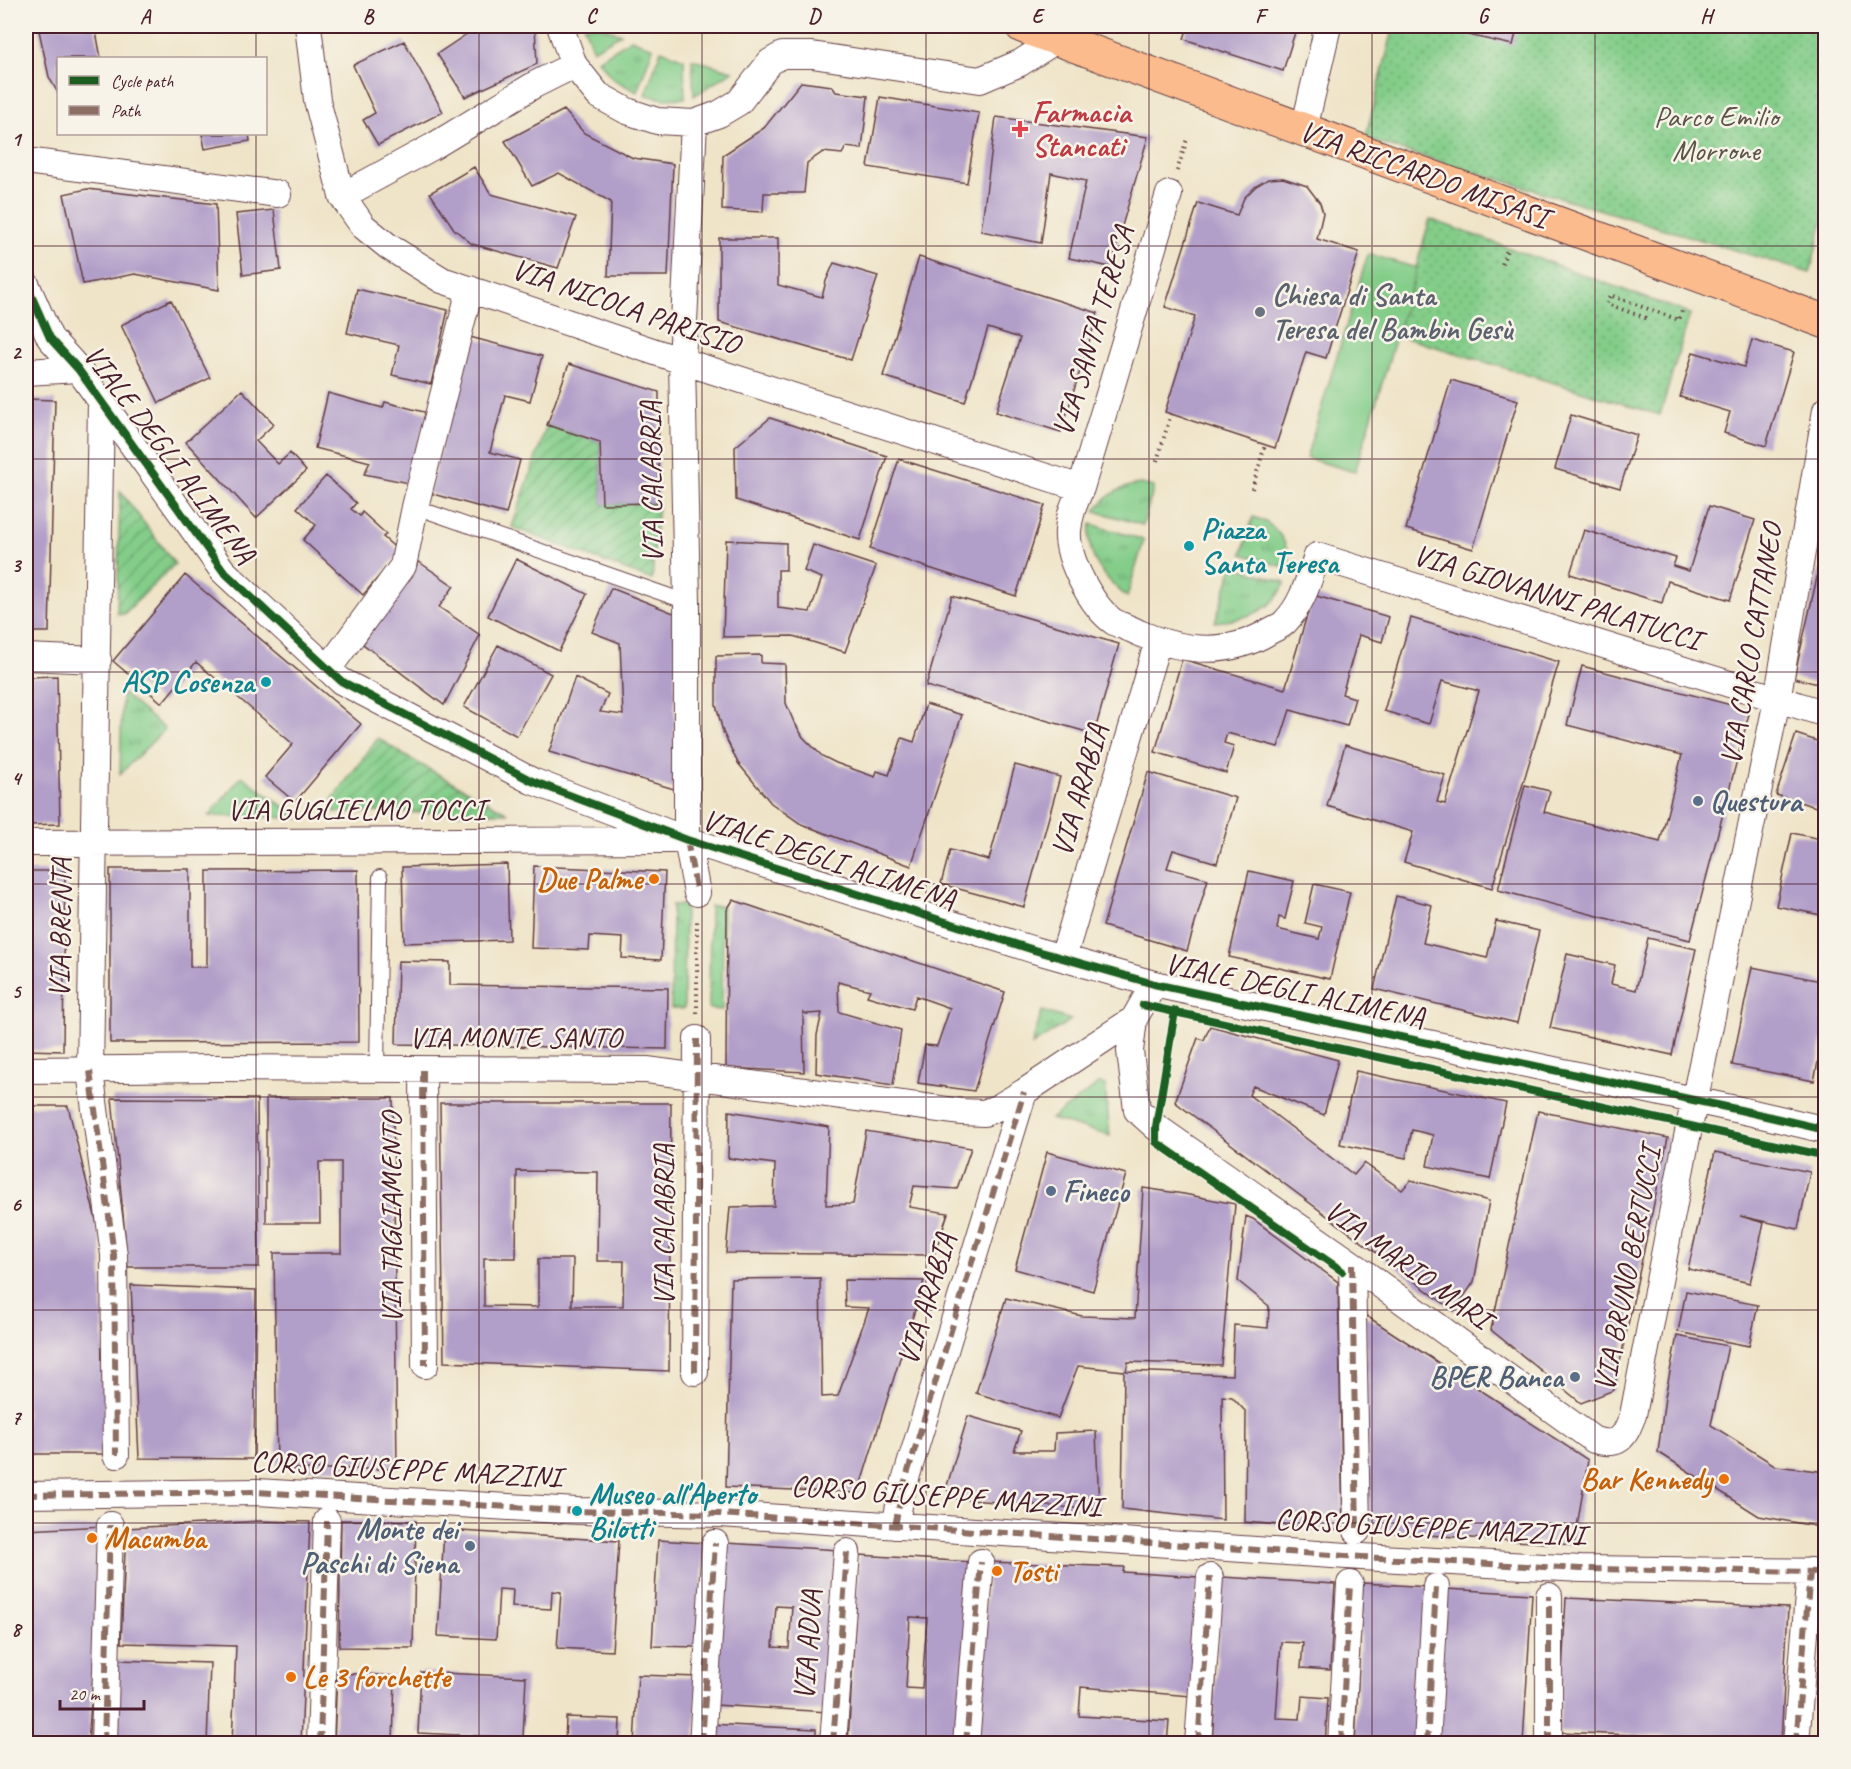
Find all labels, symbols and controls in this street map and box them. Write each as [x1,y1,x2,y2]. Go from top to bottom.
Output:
text: A [140,4,152,29]
text: B [363,4,375,29]
text: C [586,4,598,29]
text: D [808,4,822,29]
text: E [1032,4,1046,29]
text: F [1255,4,1269,29]
text: G [1478,4,1491,29]
text: H [1700,4,1715,29]
legend [57,57,267,135]
text: Cycle path [111,70,174,92]
place label: Farmacia Stancati [1032,93,1133,165]
park label: Parco Emilio Morrone [1654,97,1782,169]
text: Path [111,100,141,122]
street label: VIA RICCARDO MISASI [1295,111,1559,239]
marker: Farmacia Stancati [1013,122,1027,136]
text: 1 [12,127,23,152]
street label: VIA SANTA TERESA [1043,220,1143,440]
street label: VIA NICOLA PARISIO [507,249,748,364]
place label: Chiesa di Santa Teresa del Bambin Gesù [1272,276,1514,348]
marker: Chiesa di Santa Teresa del Bambin Gesù [1253,305,1267,319]
street label: VIALE DEGLI ALIMENA [75,337,265,572]
text: 2 [12,340,23,365]
street label: VIA CALABRIA [631,400,671,563]
place label: Piazza Santa Teresa [1201,510,1341,582]
street label: VIA CARLO CATTANEO [1711,517,1791,768]
street label: VIA GIOVANNI PALATUCCI [1409,535,1712,661]
marker: Piazza Santa Teresa [1182,539,1196,553]
text: 3 [12,553,23,578]
place label: ASP Cosenza [122,663,256,701]
marker: ASP Cosenza [259,675,273,689]
street label: VIA ARABIA [1042,719,1116,860]
text: 4 [12,766,24,791]
place label: Questura [1710,782,1804,820]
street label: VIA GUGLIELMO TOCCI [227,790,491,828]
marker: Questura [1691,794,1705,808]
street label: VIALE DEGLI ALIMENA [697,800,962,918]
street label: VIA BRENTA [40,856,80,998]
place label: Due Palme [537,860,645,898]
marker: Due Palme [647,872,661,886]
street label: VIALE DEGLI ALIMENA [1162,944,1429,1036]
text: 5 [12,979,23,1004]
street label: VIA MONTE SANTO [409,1018,624,1056]
street label: VIA TAGLIAMENTO [372,1109,410,1324]
street label: VIA BRUNO BERTUCCI [1585,1137,1671,1394]
street label: VIA CALABRIA [644,1143,682,1306]
place label: Fineco [1063,1172,1131,1210]
marker: Fineco [1044,1184,1058,1198]
street label: VIA MARIO MARI [1317,1191,1504,1341]
text: 6 [11,1192,22,1217]
street label: VIA ARABIA [888,1228,964,1369]
place label: BPER Banca [1429,1358,1566,1396]
marker: BPER Banca [1568,1370,1582,1384]
text: 7 [12,1405,23,1430]
street label: CORSO GIUSEPPE MAZZINI [250,1442,568,1496]
place label: Bar Kennedy [1581,1460,1715,1499]
street label: CORSO GIUSEPPE MAZZINI [790,1466,1108,1526]
marker: Bar Kennedy [1717,1472,1731,1486]
place label: Museo all'Aperto Bilotti [589,1475,759,1547]
street label: CORSO GIUSEPPE MAZZINI [1274,1500,1592,1554]
marker: Museo all'Aperto Bilotti [570,1504,584,1518]
place label: Monte dei Paschi di Siena [301,1510,462,1582]
place label: Macumba [104,1519,208,1557]
marker: Macumba [85,1531,99,1545]
marker: Monte dei Paschi di Siena [463,1539,477,1553]
place label: Tosti [1009,1552,1061,1590]
marker: Tosti [990,1564,1004,1578]
street label: VIA ADUA [784,1588,830,1701]
text: 8 [12,1617,24,1642]
place label: Le 3 forchette [303,1658,452,1696]
marker: Le 3 forchette [284,1670,298,1684]
scale bar [60,1673,144,1711]
text: 20 m [69,1683,102,1705]

